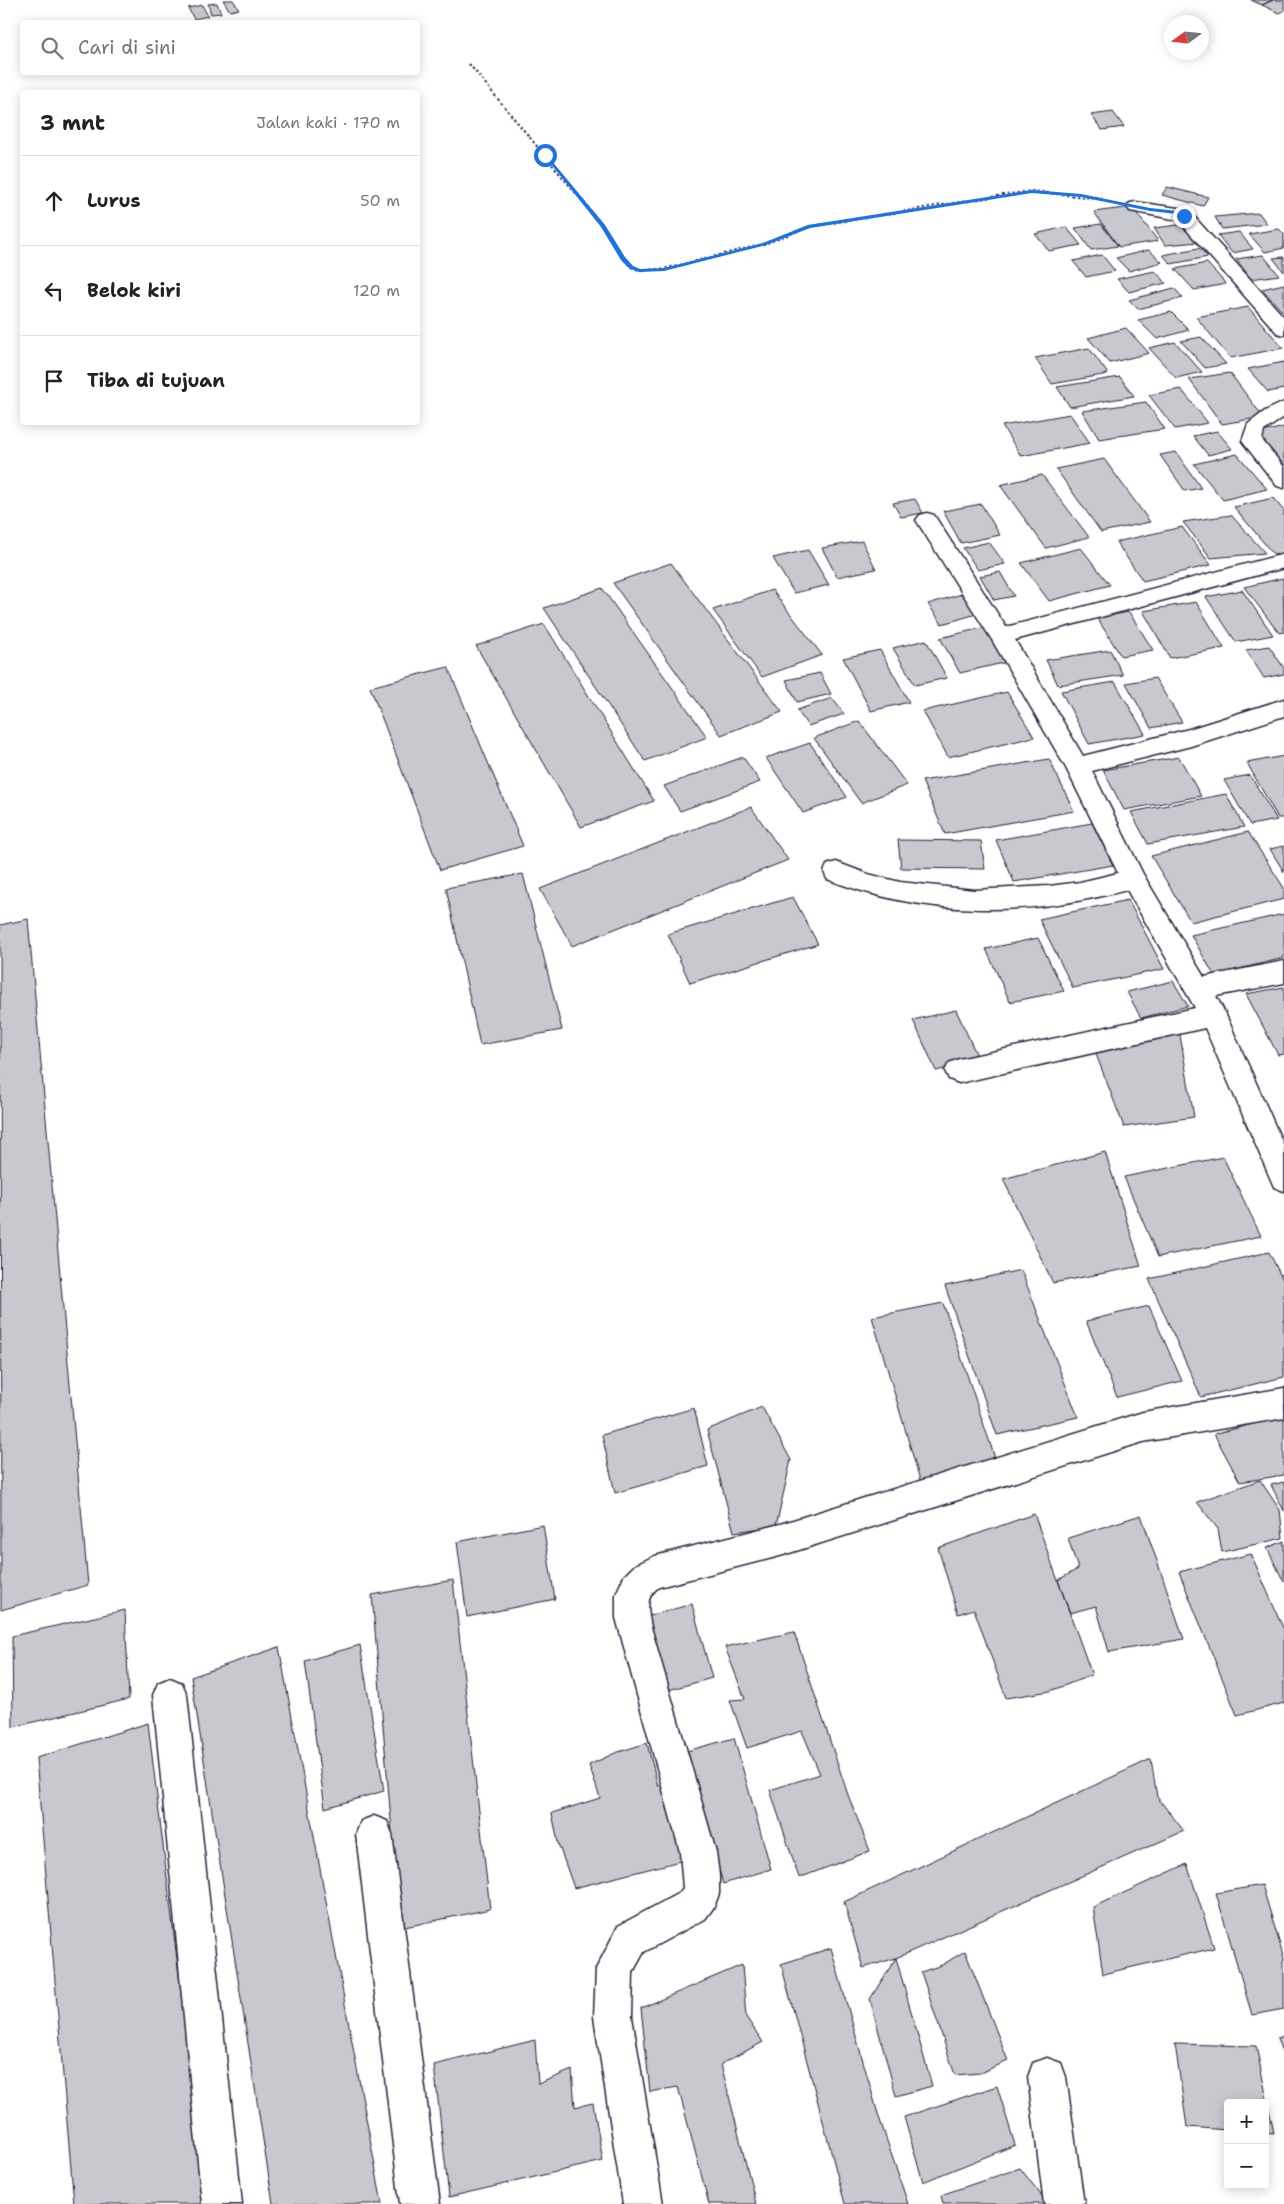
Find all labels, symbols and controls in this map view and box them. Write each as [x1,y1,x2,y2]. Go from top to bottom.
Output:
north arrow [1164,15,1209,60]
search box [20,20,420,75]
icon: search [38,34,66,62]
text: Cari di sini [78,35,176,60]
text: 3 mnt [40,109,105,137]
text: Jalan kaki · 170 m [256,112,400,133]
route start [534,144,557,167]
icon: ahead [40,187,68,215]
text: Lurus [87,188,141,213]
text: 50 m [360,190,400,211]
route end [1173,205,1196,228]
icon: left [40,277,68,305]
text: Belok kiri [87,278,181,303]
text: 120 m [353,280,400,301]
icon: arrive [40,367,68,395]
text: Tiba di tujuan [87,368,225,393]
map controls [1224,2099,1269,2189]
button: + [1224,2099,1269,2144]
button: − [1224,2144,1269,2189]

